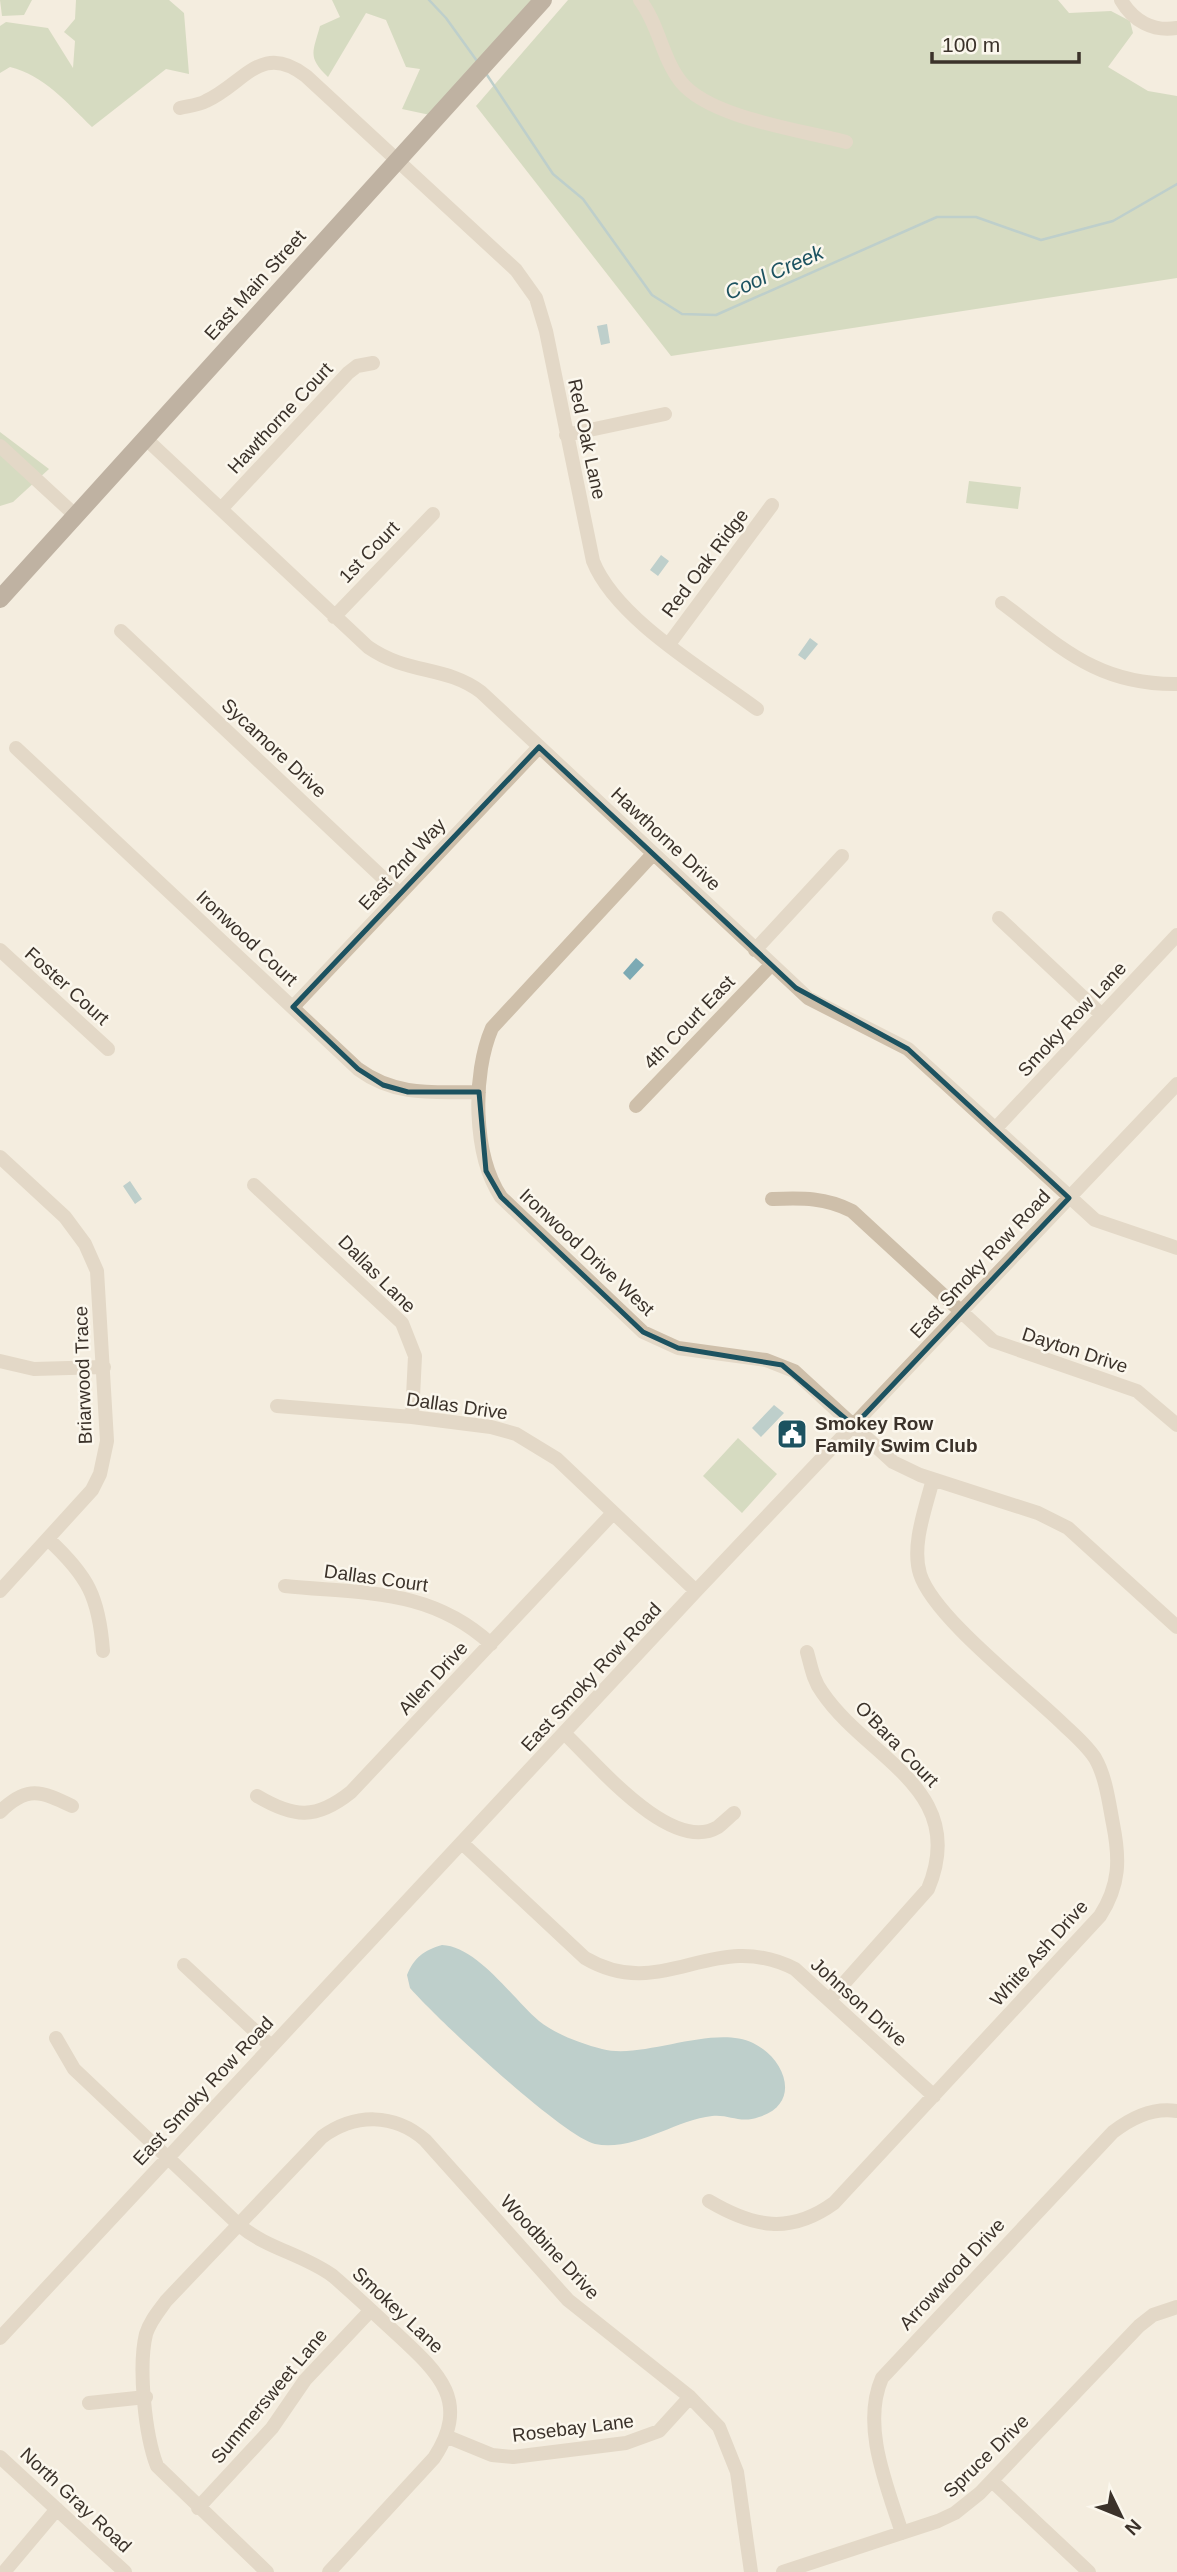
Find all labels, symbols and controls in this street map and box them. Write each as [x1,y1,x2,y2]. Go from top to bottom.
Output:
scale bar [932,21,1079,65]
text: 100 m [942,33,1000,56]
street label: East Main Street [200,225,310,344]
water label: Cool Creek [721,240,828,304]
street label: Hawthorne Court [223,358,337,478]
street label: Red Oak Lane [564,377,610,501]
street label: Red Oak Ridge [658,505,752,621]
street label: 1st Court [335,516,404,587]
street label: Sycamore Drive [217,694,331,802]
street label: Hawthorne Drive [607,783,725,895]
street label: East 2nd Way [354,813,450,914]
street label: Ironwood Court [192,886,302,990]
street label: Foster Court [21,943,114,1030]
street label: Smoky Row Lane [1014,957,1130,1081]
street label: 4th Court East [639,971,739,1073]
street label: Ironwood Drive West [515,1184,659,1320]
street label: East Smoky Row Road [906,1185,1054,1343]
street label: Dallas Lane [334,1231,420,1317]
street label: Briarwood Trace [70,1306,96,1444]
street label: Dayton Drive [1020,1323,1130,1377]
street label: Dallas Drive [405,1388,509,1424]
place label: Smokey Row Family Swim Club [815,1413,978,1456]
public building icon: Smokey Row Family Swim Club [775,1417,809,1451]
street label: Dallas Court [323,1560,430,1596]
street label: East Smoky Row Road [517,1598,665,1756]
street label: Allen Drive [394,1637,472,1719]
street label: O'Bara Court [851,1697,943,1791]
street label: White Ash Drive [986,1896,1092,2010]
street label: Johnson Drive [807,1954,911,2050]
street label: East Smoky Row Road [129,2012,277,2170]
street label: Woodbine Drive [496,2191,604,2303]
street label: Arrowwood Drive [895,2214,1009,2334]
street label: Smokey Lane [348,2263,448,2357]
street label: Summersweet Lane [207,2325,331,2467]
street label: Rosebay Lane [511,2410,635,2446]
street label: Spruce Drive [939,2410,1033,2502]
street label: North Gray Road [16,2443,136,2557]
north arrow [1086,2481,1156,2551]
text: N [1121,2515,1145,2539]

